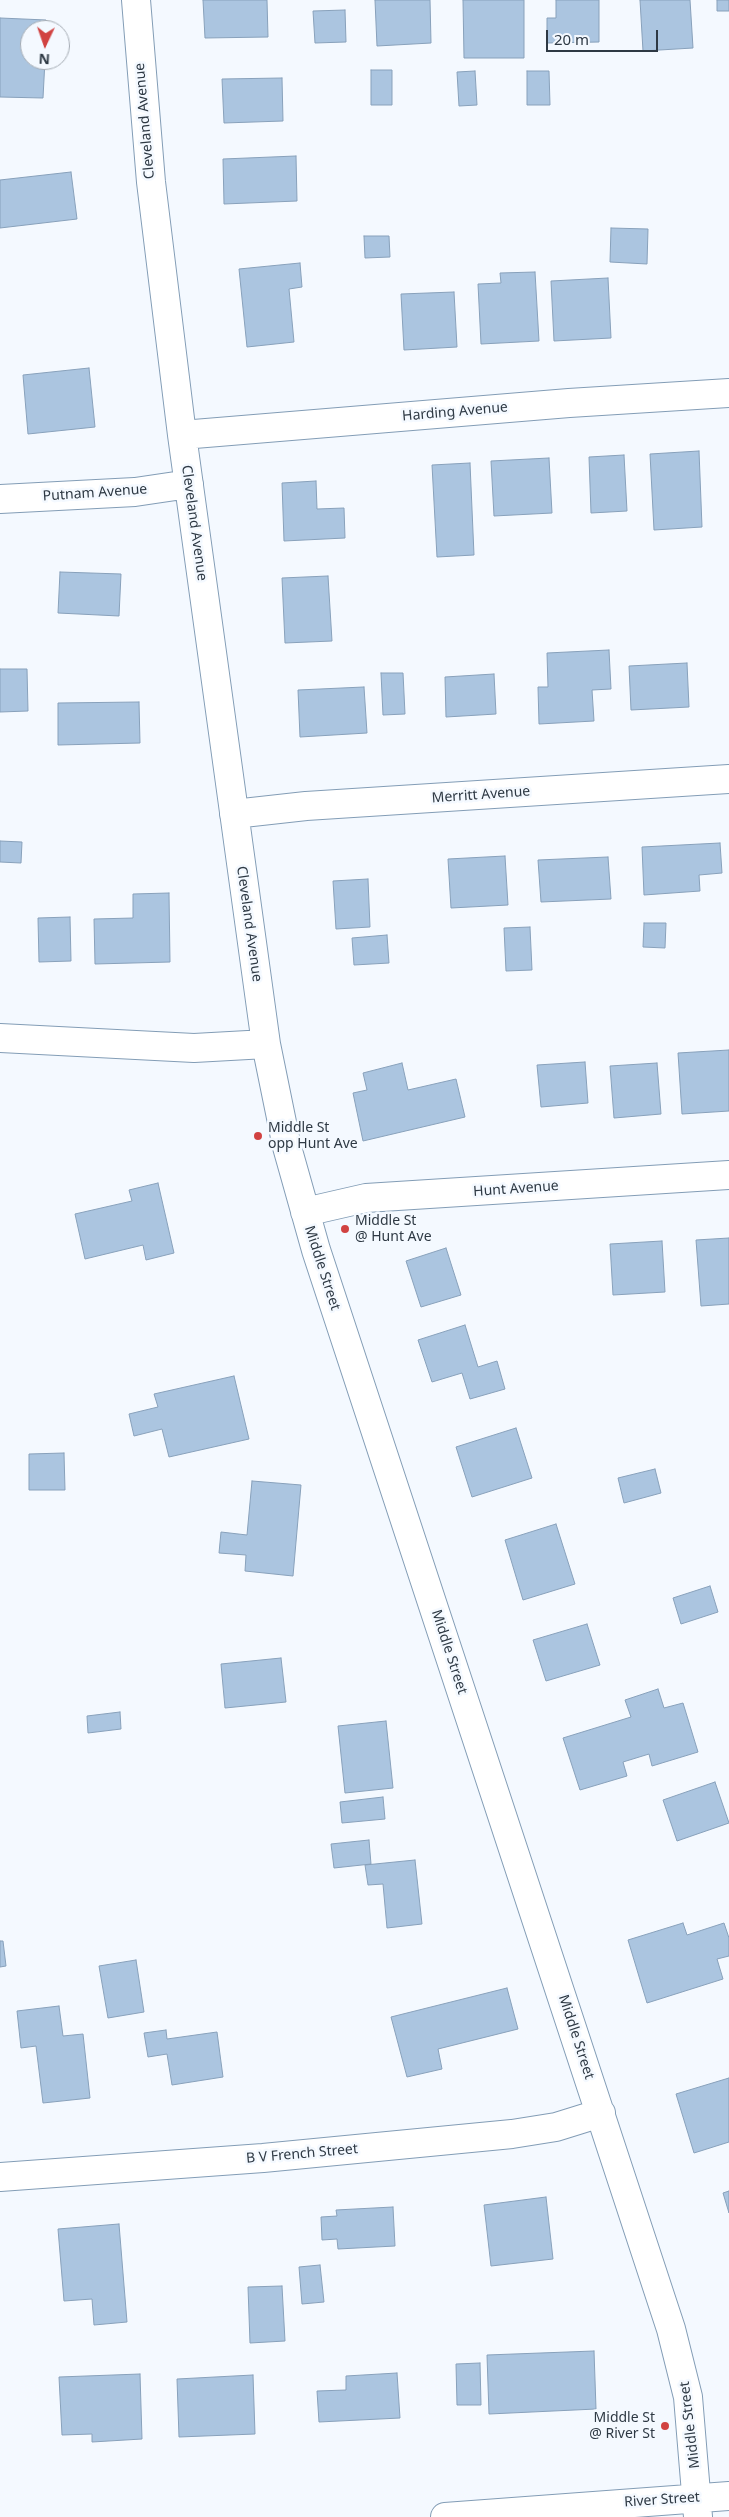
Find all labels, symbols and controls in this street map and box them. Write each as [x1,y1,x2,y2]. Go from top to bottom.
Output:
north arrow [20,20,70,70]
scale bar [549,20,662,52]
text: 20 m [554,29,589,49]
text: N [38,50,50,69]
street label: Cleveland Avenue [132,62,158,180]
street label: Harding Avenue [401,399,509,425]
street label: Cleveland Avenue [178,464,210,582]
street label: Putnam Avenue [42,481,148,505]
street label: Merritt Avenue [431,783,531,807]
street label: Cleveland Avenue [233,865,265,983]
place label: Middle St opp Hunt Ave [268,1120,358,1152]
marker: Middle St opp Hunt Ave [252,1130,264,1142]
street label: Hunt Avenue [473,1178,559,1200]
place label: Middle St @ Hunt Ave [355,1213,432,1246]
marker: Middle St @ Hunt Ave [339,1223,351,1235]
street label: Middle Street [300,1224,344,1312]
street label: Middle Street [427,1608,471,1696]
street label: Middle Street [554,1993,598,2081]
street label: B V French Street [245,2141,359,2167]
street label: Middle Street [676,2380,704,2470]
place label: Middle St @ River St [589,2410,655,2442]
marker: Middle St @ River St [659,2420,671,2432]
street label: River Street [624,2489,700,2511]

